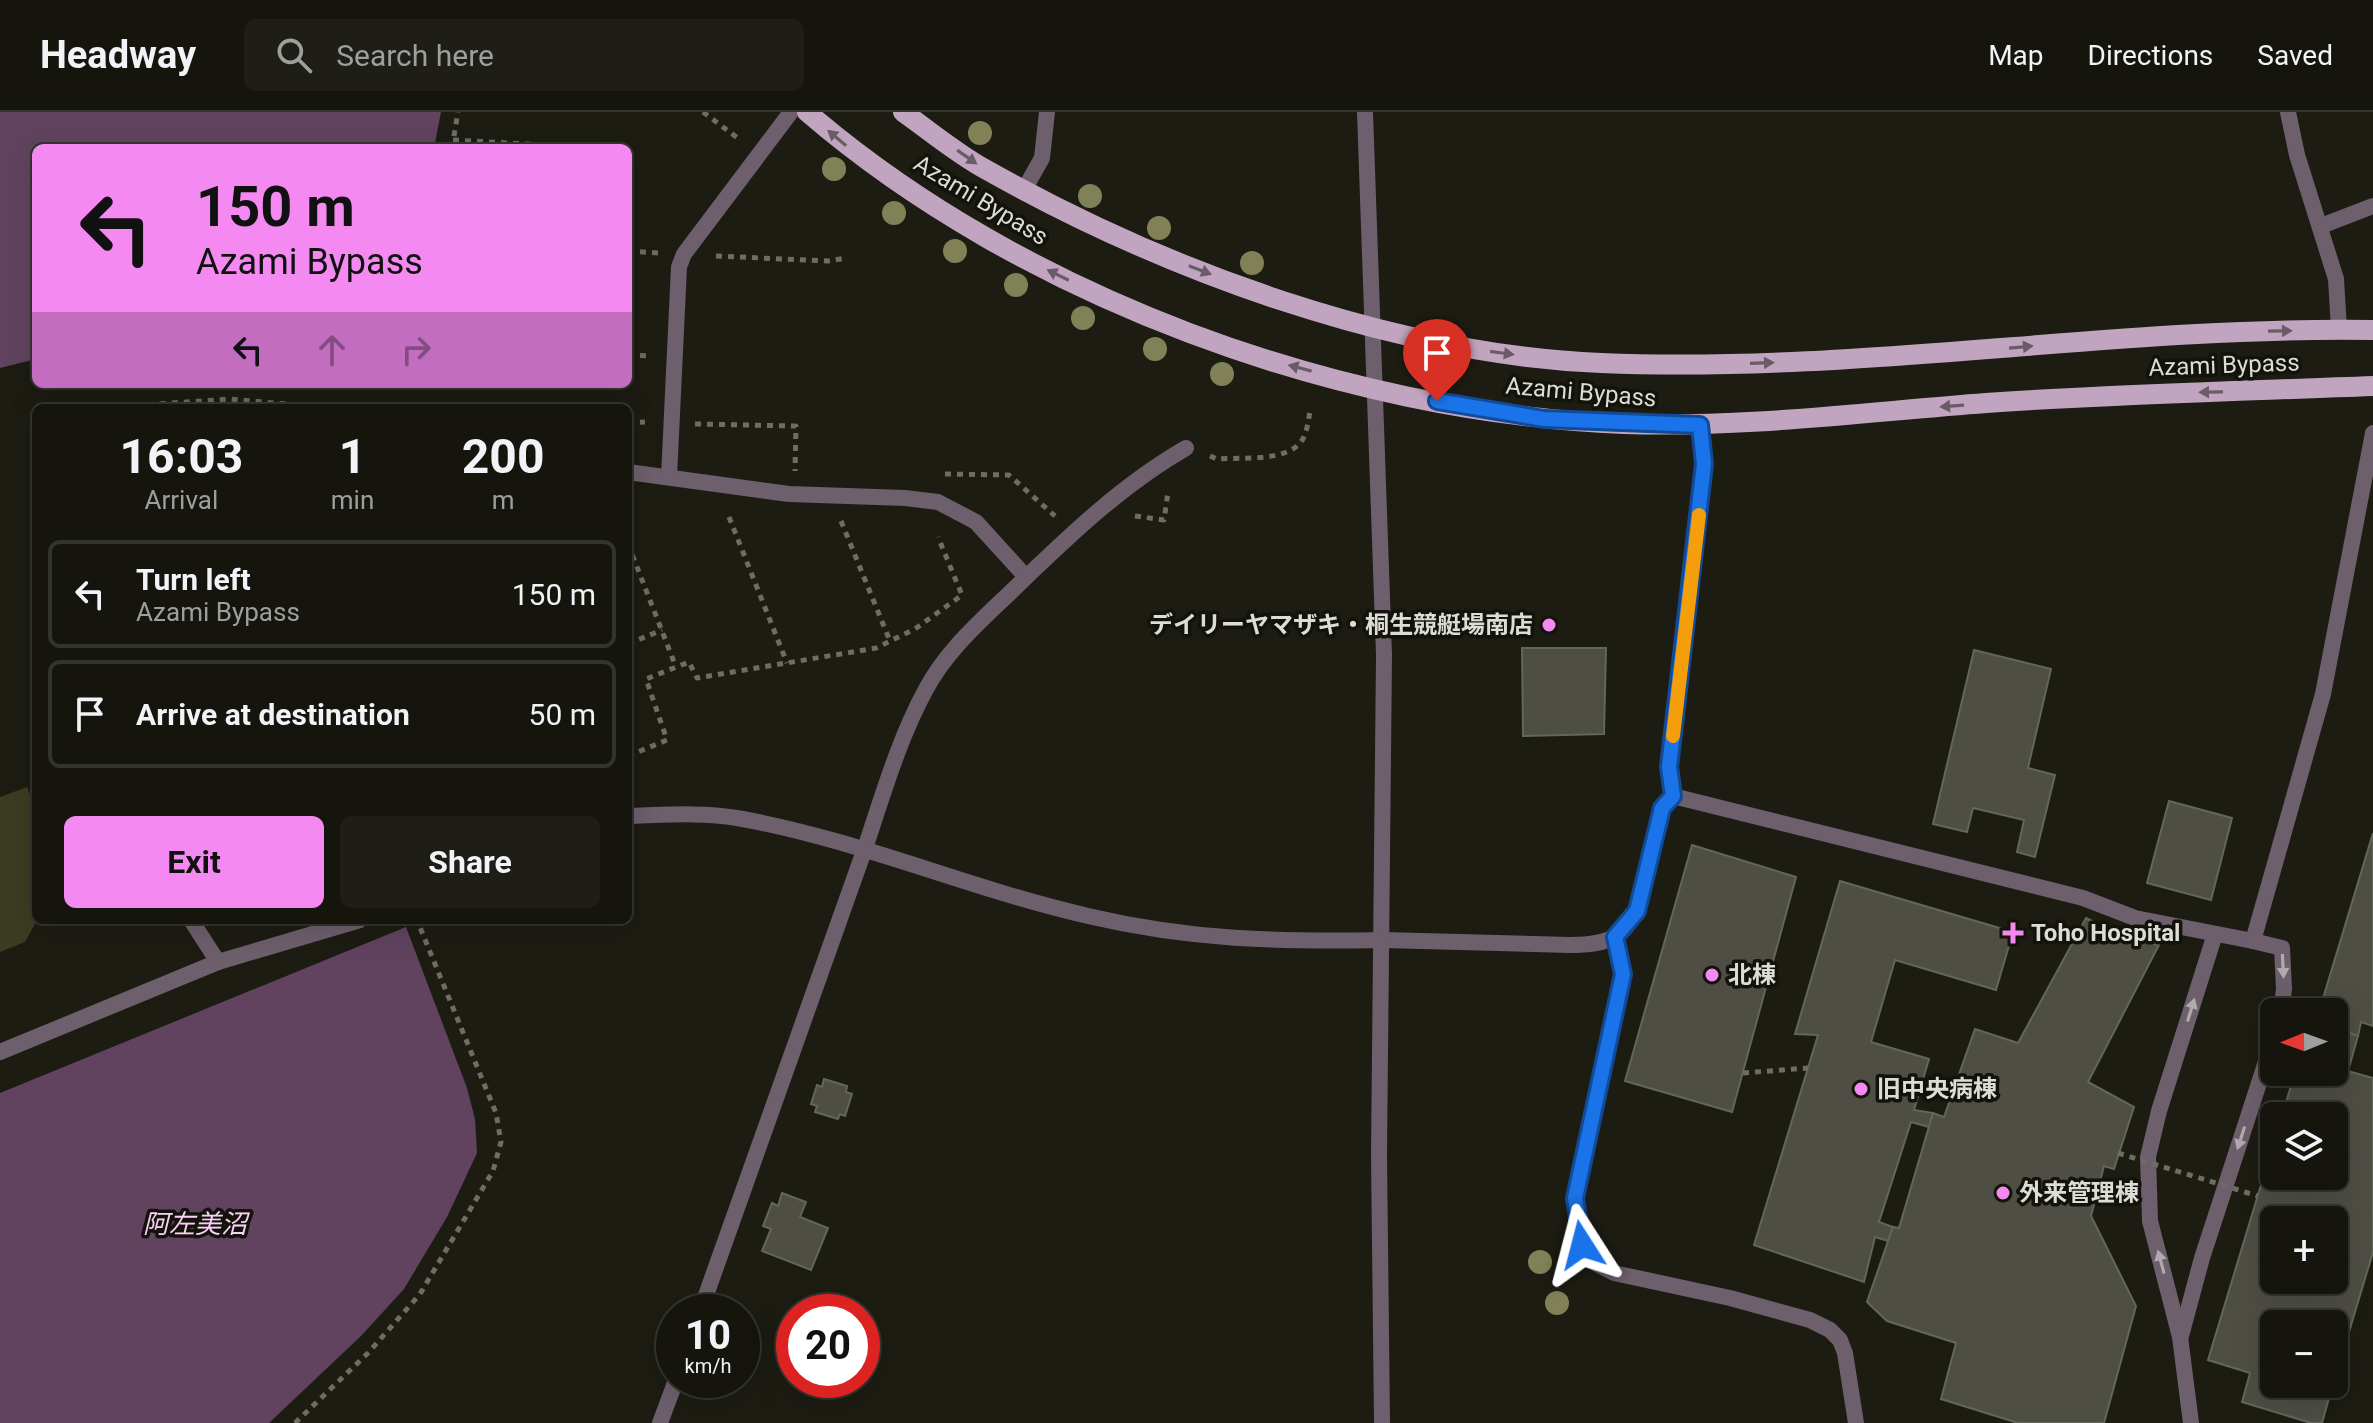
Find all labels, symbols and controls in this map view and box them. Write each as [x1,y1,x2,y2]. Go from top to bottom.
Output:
search box [244,19,804,91]
text: Headway [40,33,196,77]
icon: search [272,33,316,77]
text: Search here [336,38,494,73]
text: Map [1988,39,2044,72]
text: Directions [2088,39,2213,72]
text: Saved [2257,39,2333,72]
one-way arrow [828,130,848,147]
street label: Azami Bypass [909,149,1053,251]
one-way arrow [956,149,977,164]
text: 150 m [196,174,355,240]
icon: left [64,176,168,280]
text: Azami Bypass [196,241,423,283]
one-way arrow [1188,264,1212,277]
one-way arrow [1046,268,1069,282]
pin [1403,319,1471,401]
one-way arrow [2268,324,2293,337]
icon: left [226,328,270,372]
icon: ahead [310,328,354,372]
icon: right [394,328,438,372]
icon: arrive [1415,331,1459,375]
one-way arrow [2009,340,2034,353]
one-way arrow [1490,347,1515,360]
street label: Azami Bypass [2148,348,2300,382]
one-way arrow [1750,357,1775,369]
one-way arrow [1287,362,1312,374]
street label: Azami Bypass [1504,371,1658,413]
one-way arrow [2198,386,2223,398]
one-way arrow [1939,400,1964,413]
text: 16:03 [120,428,243,485]
text: 1 [339,428,366,485]
text: 200 [462,428,544,485]
text: Arrival [145,485,218,515]
text: min [331,485,374,515]
text: m [492,485,515,515]
text: Turn left [136,562,251,597]
icon: left [68,572,112,616]
text: 150 m [512,577,596,612]
text: Azami Bypass [136,597,300,627]
place label: デイリーヤマザキ・桐生競艇場南店 [1149,611,1533,639]
marker: デイリーヤマザキ・桐生競艇場南店 [1540,616,1558,634]
icon: arrive [68,692,112,736]
text: Arrive at destination [136,697,410,732]
text: 50 m [529,697,596,732]
button: Exit [64,816,324,908]
button: Share [340,816,600,908]
place label: Toho Hospital [2031,919,2180,947]
marker: Toho Hospital [2002,922,2024,944]
one-way arrow [2276,954,2289,979]
place label: 北棟 [1728,961,1776,989]
marker: 北棟 [1703,966,1721,984]
one-way arrow [2185,997,2198,1021]
north arrow [2260,998,2348,1086]
map controls [2260,998,2348,1398]
place label: 旧中央病棟 [1877,1075,1997,1103]
marker: 旧中央病棟 [1852,1080,1870,1098]
button: layers [2260,1102,2348,1190]
one-way arrow [2235,1126,2247,1150]
place label: 外来管理棟 [2019,1179,2139,1207]
marker: 外来管理棟 [1994,1184,2012,1202]
position arrow [1540,1203,1624,1287]
button: + [2260,1206,2348,1294]
water label: 阿左美沼 [143,1209,251,1239]
one-way arrow [2154,1249,2166,1274]
speed limit sign: 20 [776,1294,880,1398]
button: − [2260,1310,2348,1398]
text: 10 [685,1312,731,1359]
text: km/h [685,1354,731,1378]

